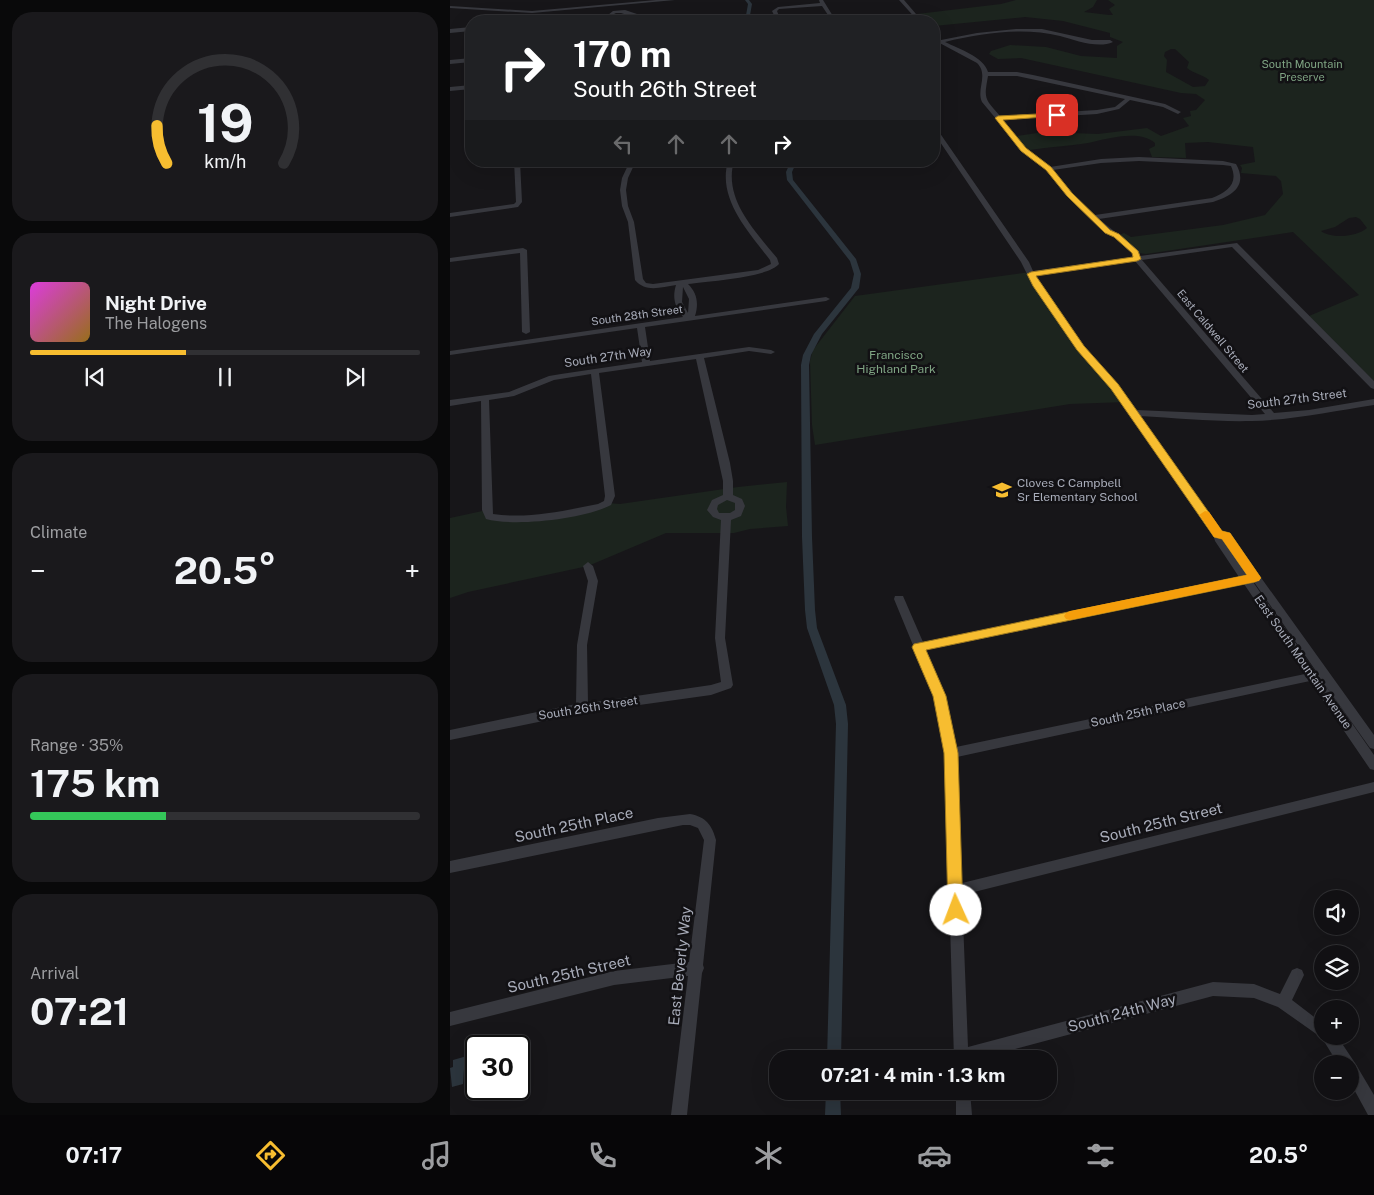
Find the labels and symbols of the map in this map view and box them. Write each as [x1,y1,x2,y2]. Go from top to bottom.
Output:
park label: South Mountain Preserve [1261,58,1343,83]
pin [1036,94,1078,136]
street label: East Caldwell Street [1175,287,1251,375]
street label: South 28th Street [590,303,684,327]
street label: South 27th Way [563,344,653,370]
park label: Francisco Highland Park [856,348,936,376]
street label: South 27th Street [1246,386,1348,412]
place label: Cloves C Campbell Sr Elementary School [1017,476,1138,504]
school or university icon: Cloves C Campbell Sr Elementary School [991,479,1013,501]
street label: East South Mountain Avenue [1251,592,1355,732]
street label: South 26th Street [537,693,639,723]
street label: South 25th Place [1089,696,1187,730]
street label: South 25th Street [1098,799,1224,846]
street label: South 25th Place [513,804,635,845]
position arrow [929,883,981,935]
street label: East Beverly Way [665,905,694,1026]
street label: South 25th Street [506,951,632,996]
street label: South 24th Way [1066,990,1178,1035]
speed limit sign: 30 [465,1035,530,1100]

